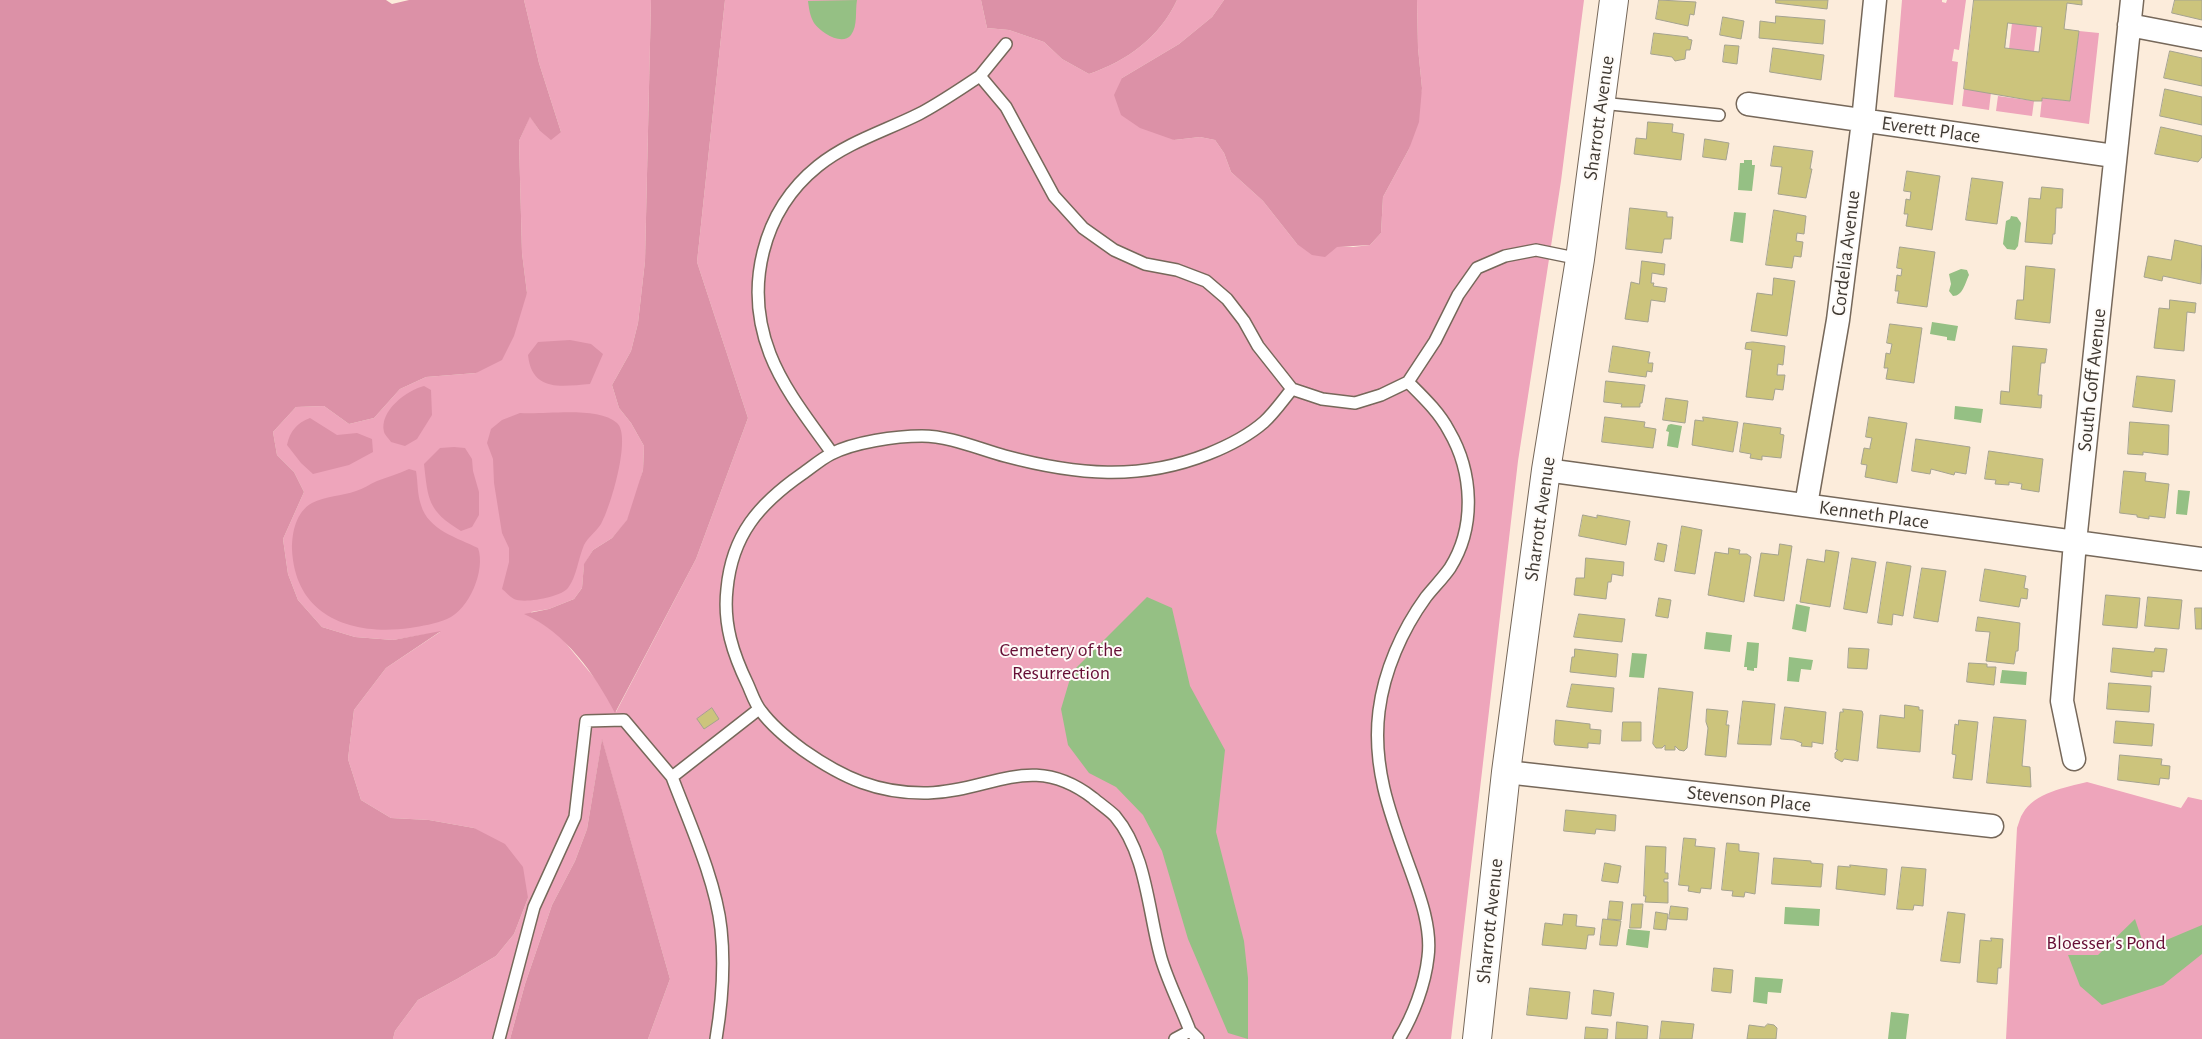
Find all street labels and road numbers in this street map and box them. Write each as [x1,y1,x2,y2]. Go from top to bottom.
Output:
street label: Sharrott Avenue [1578,54,1620,182]
street label: Everett Place [1880,111,1982,149]
street label: Cordelia Avenue [1826,189,1866,317]
street label: South Goff Avenue [2073,307,2111,453]
street label: Sharrott Avenue [1519,455,1561,583]
street label: Kenneth Place [1817,495,1931,535]
street label: Stevenson Place [1686,781,1812,817]
street label: Sharrott Avenue [1471,857,1509,985]

